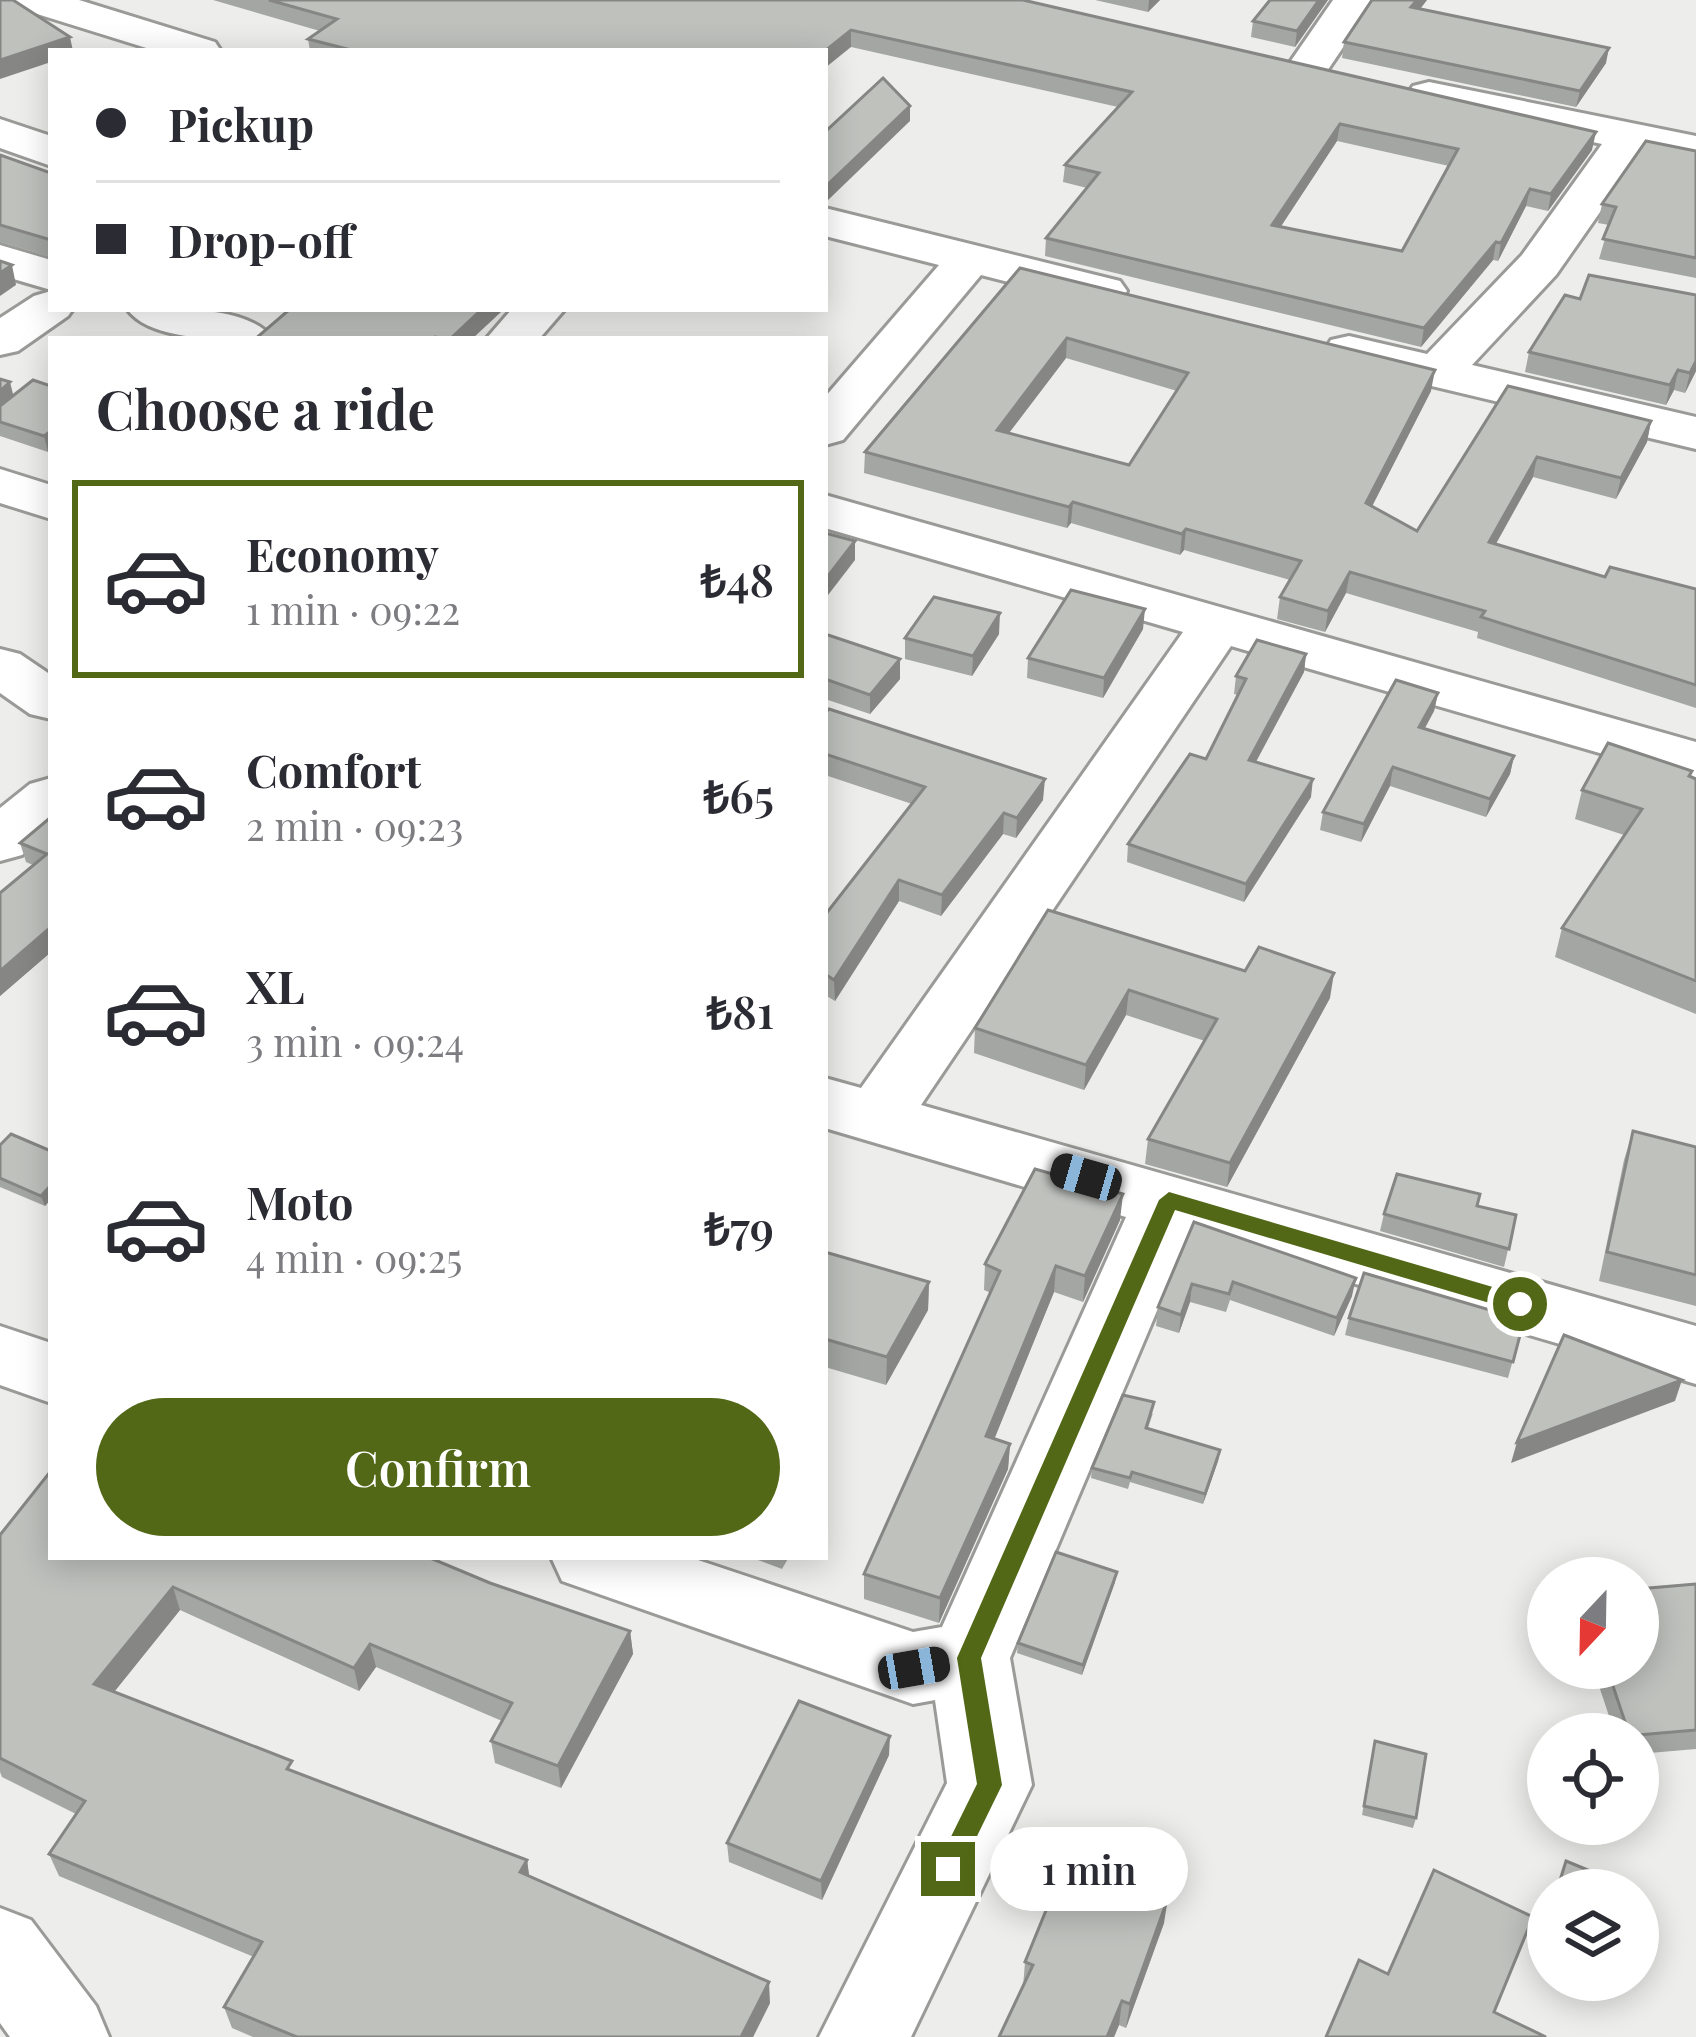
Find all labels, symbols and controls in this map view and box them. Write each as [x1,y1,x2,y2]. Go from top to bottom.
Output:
text: Pickup [168,93,314,153]
text: Drop-off [168,209,354,269]
text: Choose a ride [96,372,435,444]
text: Economy [246,523,439,583]
icon: car [102,525,210,633]
text: ₺48 [700,548,774,608]
text: 1 min · 09:22 [246,583,460,635]
text: Comfort [246,739,421,799]
icon: car [102,741,210,849]
text: ₺65 [704,764,774,824]
text: 2 min · 09:23 [246,799,463,851]
text: XL [246,955,305,1015]
icon: car [102,957,210,1065]
text: ₺81 [707,980,774,1040]
text: 3 min · 09:24 [246,1015,464,1067]
car [1046,1150,1126,1204]
text: Moto [246,1171,353,1231]
icon: car [102,1173,210,1281]
text: ₺79 [704,1196,774,1256]
text: 4 min · 09:25 [246,1231,463,1283]
route start [1493,1277,1547,1331]
button: Confirm [96,1398,780,1536]
north arrow [1527,1557,1659,1689]
map controls [1527,1557,1659,2001]
car [875,1644,953,1692]
button: locate [1527,1713,1659,1845]
callout: 1 min [990,1827,1188,1911]
route end [921,1842,975,1896]
text: 1 min [1042,1843,1136,1895]
button: layers [1527,1869,1659,2001]

